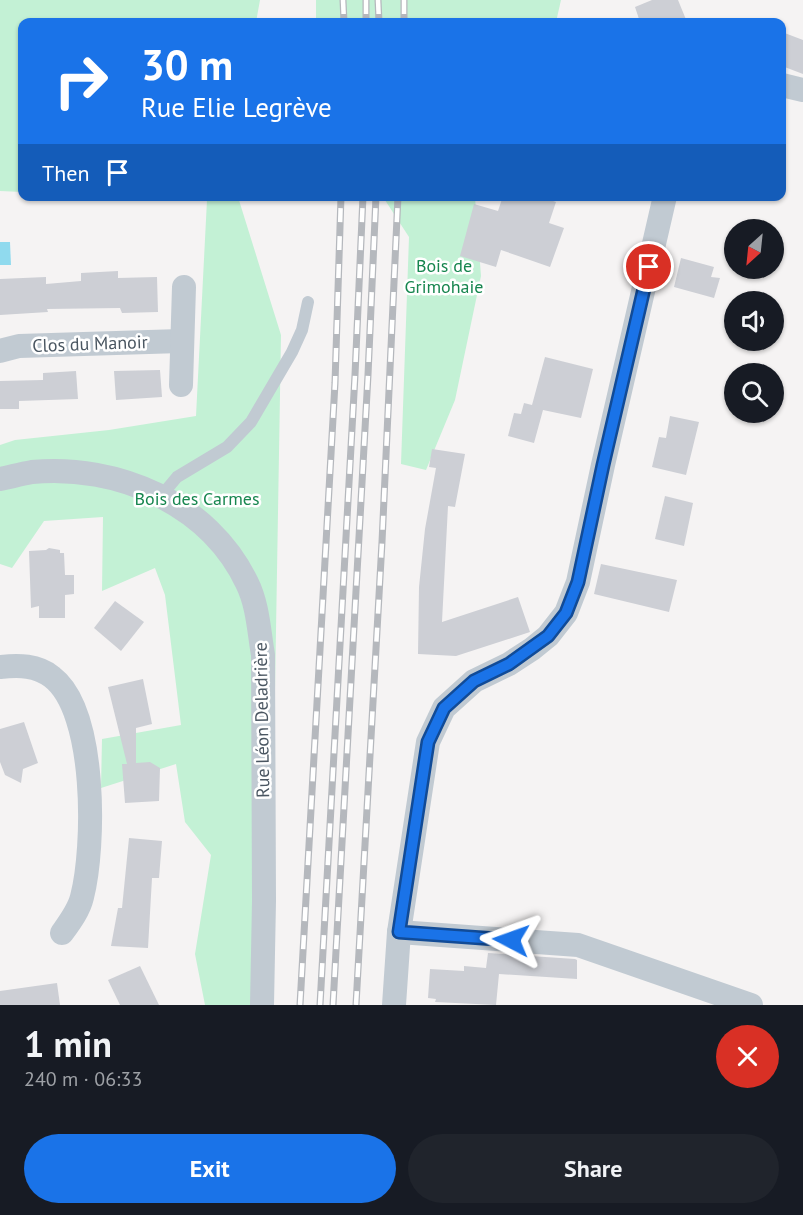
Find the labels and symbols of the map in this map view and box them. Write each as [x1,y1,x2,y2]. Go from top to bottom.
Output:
north arrow [724,219,784,279]
pin [623,241,674,292]
park label: Bois de Grimohaie [405,254,483,298]
street label: Clos du Manoir [32,330,148,357]
park label: Bois des Carmes [135,487,259,510]
street label: Rue Léon Deladrière [249,642,274,798]
position arrow [479,908,543,972]

